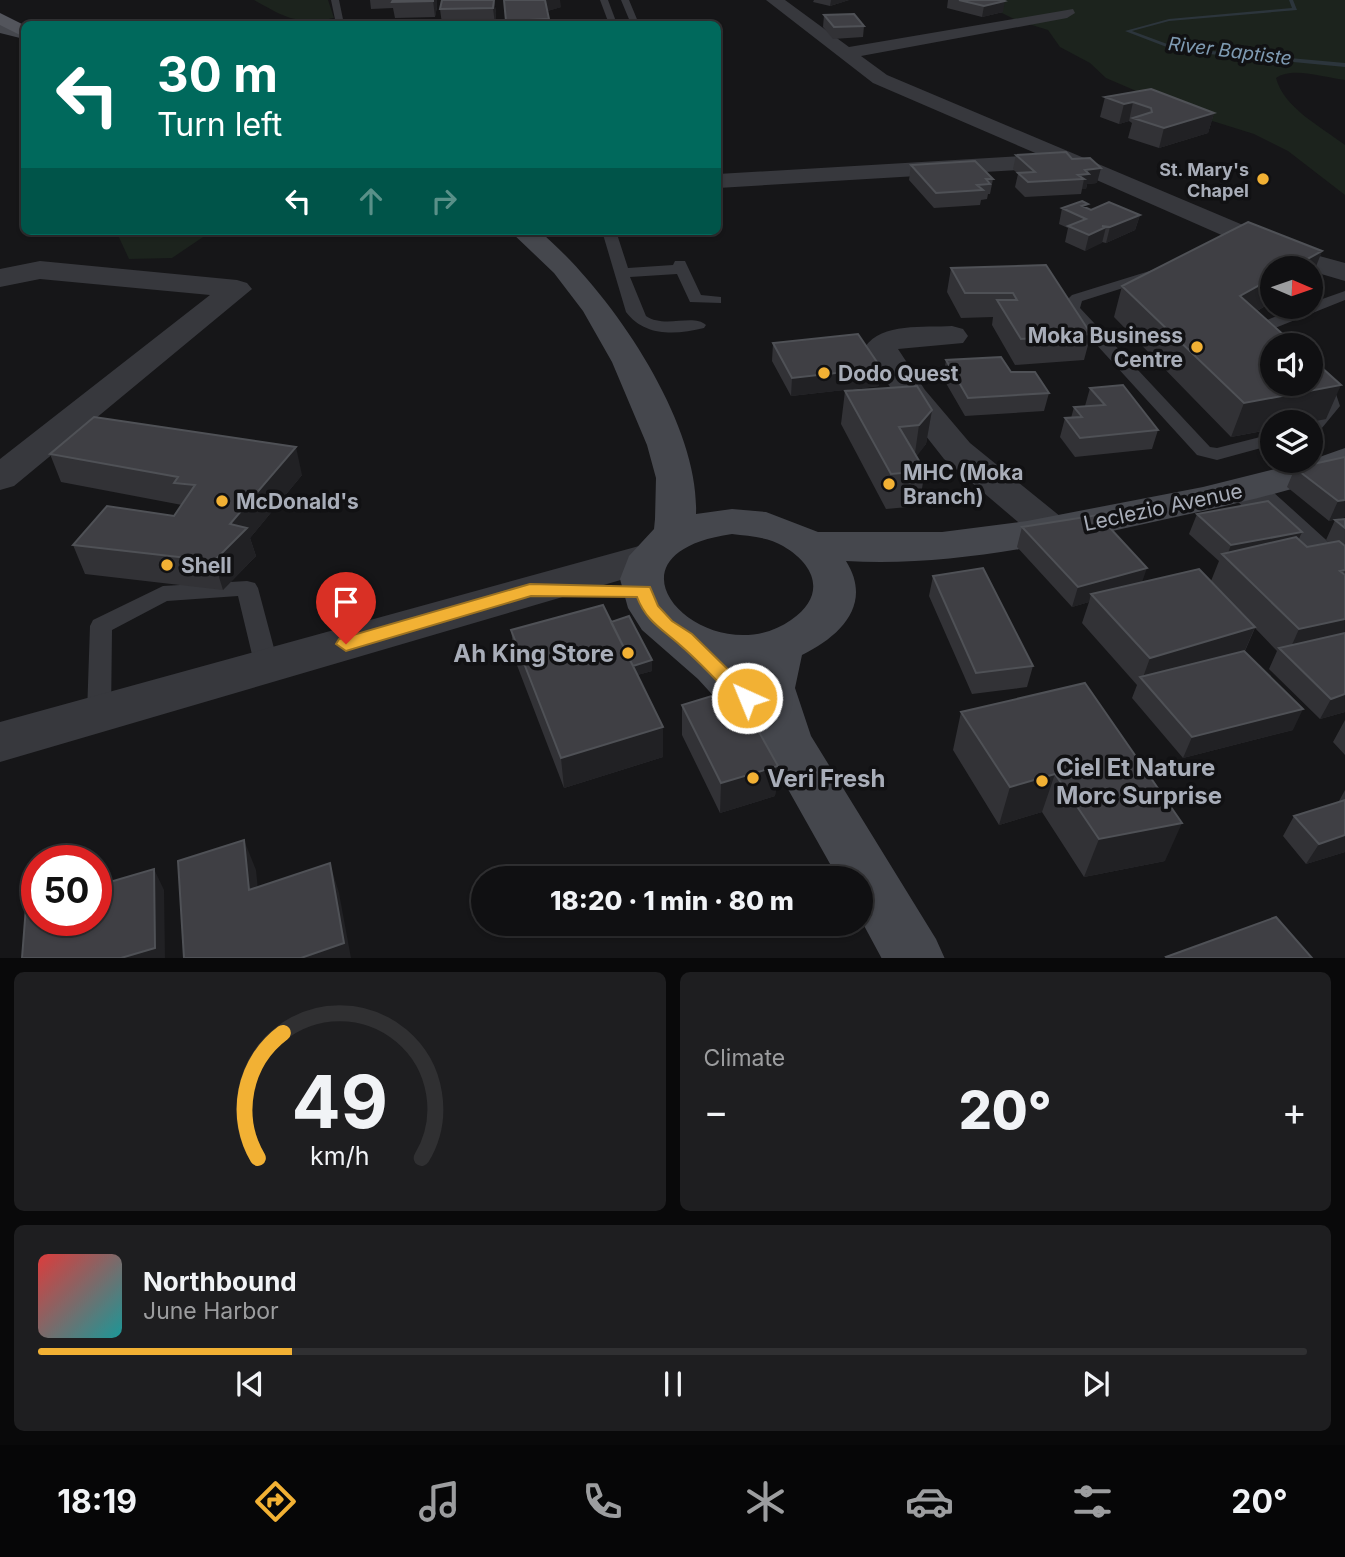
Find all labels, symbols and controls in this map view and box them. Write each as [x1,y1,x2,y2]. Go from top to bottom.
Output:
water label: River Baptiste [1167,32,1293,70]
text: 30 m [157,45,278,104]
icon: left [42,49,133,140]
text: Turn left [157,105,282,144]
place label: St. Mary's Chapel [1159,159,1249,201]
marker: St. Mary's Chapel [1255,171,1271,187]
icon: left [279,182,317,220]
icon: ahead [352,182,390,220]
icon: right [425,182,463,220]
north arrow [1260,256,1323,318]
map controls [1260,256,1323,473]
place label: Moka Business Centre [1028,323,1183,372]
button: sound [1260,333,1323,396]
marker: Moka Business Centre [1189,339,1205,355]
place label: Dodo Quest [838,361,959,386]
marker: Dodo Quest [816,365,832,381]
button: layers [1260,410,1323,473]
place label: MHC (Moka Branch) [903,460,1024,509]
marker: MHC (Moka Branch) [881,476,897,492]
street label: Leclezio Avenue [1081,478,1245,536]
place label: McDonald's [236,489,359,514]
marker: McDonald's [214,493,230,509]
place label: Shell [181,553,232,578]
marker: Shell [159,557,175,573]
pin [316,572,376,644]
icon: arrive [327,583,365,621]
place label: Ah King Store [453,639,614,668]
marker: Ah King Store [620,645,636,661]
position arrow [710,661,784,735]
place label: Ciel Et Nature Morc Surprise [1056,753,1222,810]
place label: Veri Fresh [767,764,885,793]
marker: Veri Fresh [745,770,761,786]
marker: Ciel Et Nature Morc Surprise [1034,773,1050,789]
speed limit sign: 50 [21,845,112,936]
text: 18:20 · 1 min · 80 m [550,885,794,916]
text: Climate [704,1044,785,1072]
text: 49 [291,1057,388,1146]
text: 20° [959,1079,1052,1142]
text: − [704,1088,729,1134]
text: + [1282,1088,1307,1134]
text: km/h [310,1140,369,1170]
text: Northbound [143,1266,297,1297]
text: June Harbor [143,1297,279,1325]
icon: previous [231,1365,269,1403]
icon: pause [654,1365,692,1403]
icon: next [1077,1365,1115,1403]
icon: directions [251,1477,300,1526]
icon: music [415,1477,464,1526]
icon: phone [578,1477,627,1526]
icon: climate [741,1477,790,1526]
icon: car [905,1477,954,1526]
icon: filters [1068,1477,1117,1526]
text: 18:19 [57,1482,137,1521]
text: 20° [1231,1482,1288,1521]

